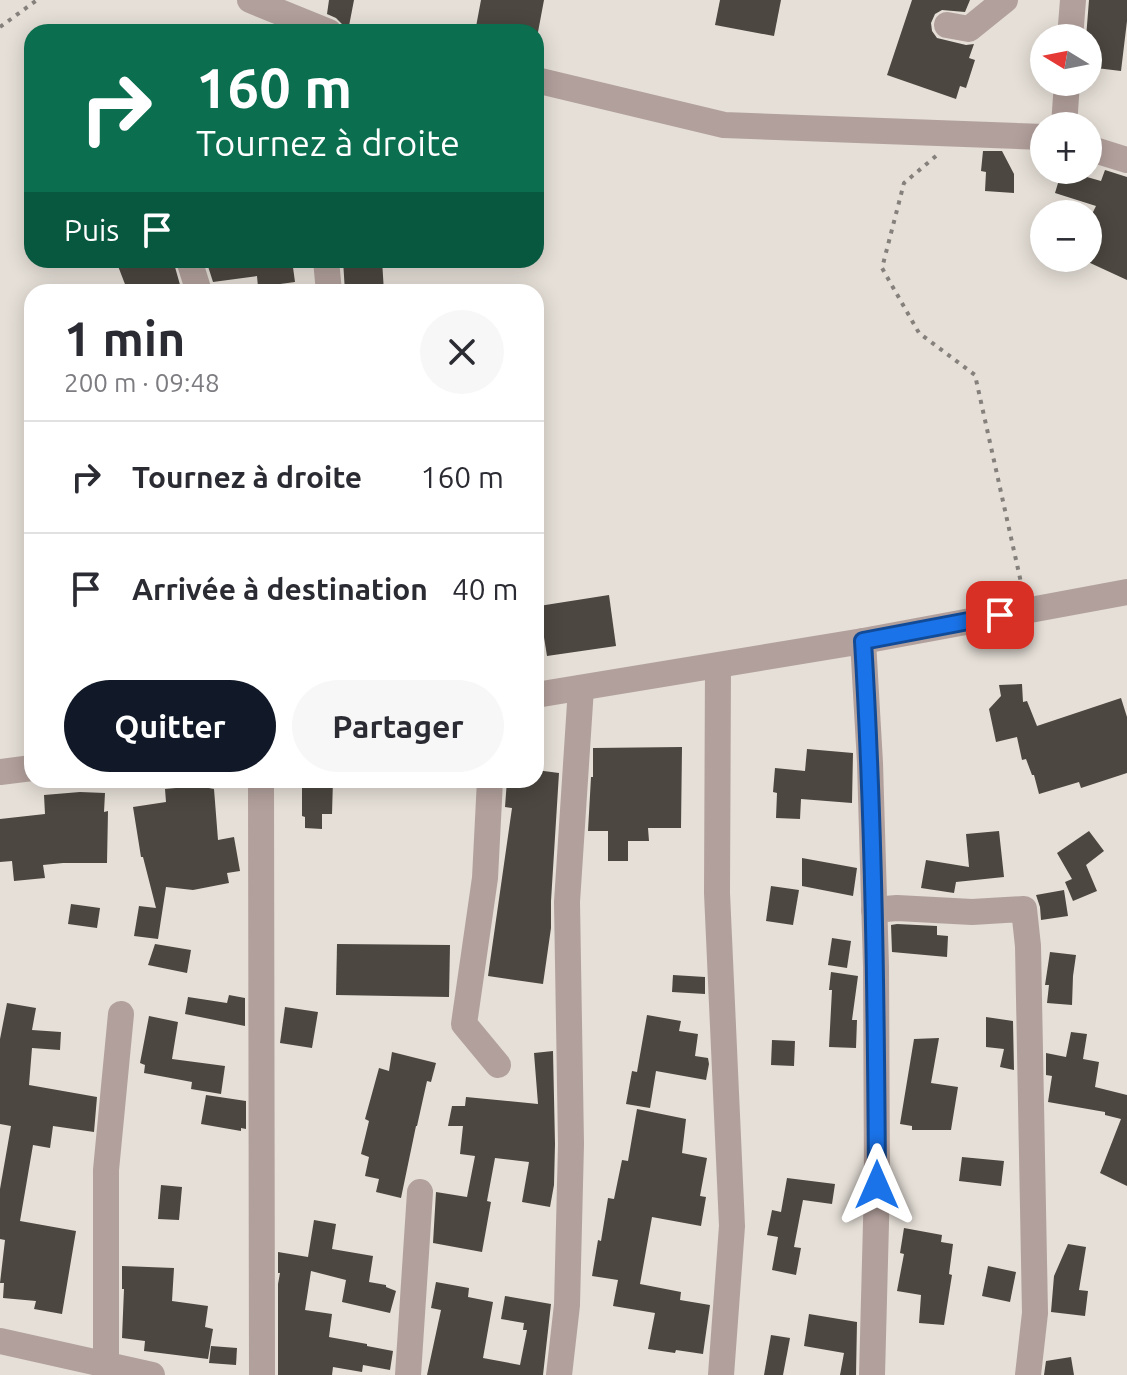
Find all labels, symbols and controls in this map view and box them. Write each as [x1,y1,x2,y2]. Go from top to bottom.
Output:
north arrow [1030,24,1102,96]
map controls [1030,24,1102,272]
icon: right [64,56,168,160]
text: 160 m [196,56,352,119]
button: + [1030,112,1102,184]
text: Tournez à droite [196,122,460,163]
button: − [1030,200,1102,272]
icon: arrive [135,208,179,252]
text: Puis [64,213,119,247]
button: close [420,310,504,394]
text: 1 min [64,311,185,365]
text: 200 m · 09:48 [64,368,220,397]
icon: right [64,455,108,499]
text: Tournez à droite [132,460,362,494]
text: 160 m [420,460,504,494]
icon: arrive [64,567,108,611]
text: Arrivée à destination [132,572,428,606]
text: 40 m [452,572,519,606]
pin [966,581,1034,649]
icon: arrive [978,593,1022,637]
button: Quitter [64,680,276,772]
button: Partager [292,680,504,772]
position arrow [835,1143,919,1227]

